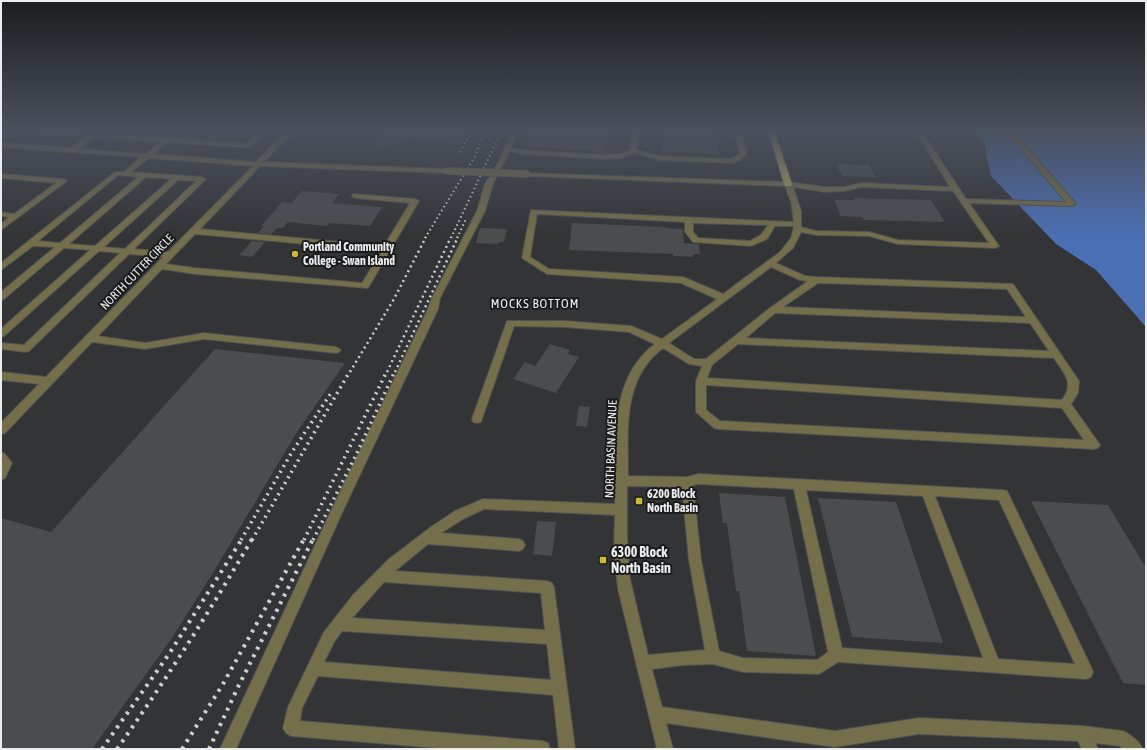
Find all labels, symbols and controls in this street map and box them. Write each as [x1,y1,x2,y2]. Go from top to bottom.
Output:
street label: NORTH CUTTER CIRCLE [97,231,177,313]
place label: Portland Community College - Swan Island [303,240,395,268]
marker: Portland Community College - Swan Island [290,249,300,259]
district label: MOCKS BOTTOM [491,296,579,311]
street label: NORTH BASIN AVENUE [602,400,620,498]
place label: 6200 Block North Basin [647,487,698,515]
marker: 6200 Block North Basin [634,496,644,506]
place label: 6300 Block North Basin [611,544,671,576]
marker: 6300 Block North Basin [598,555,608,565]

